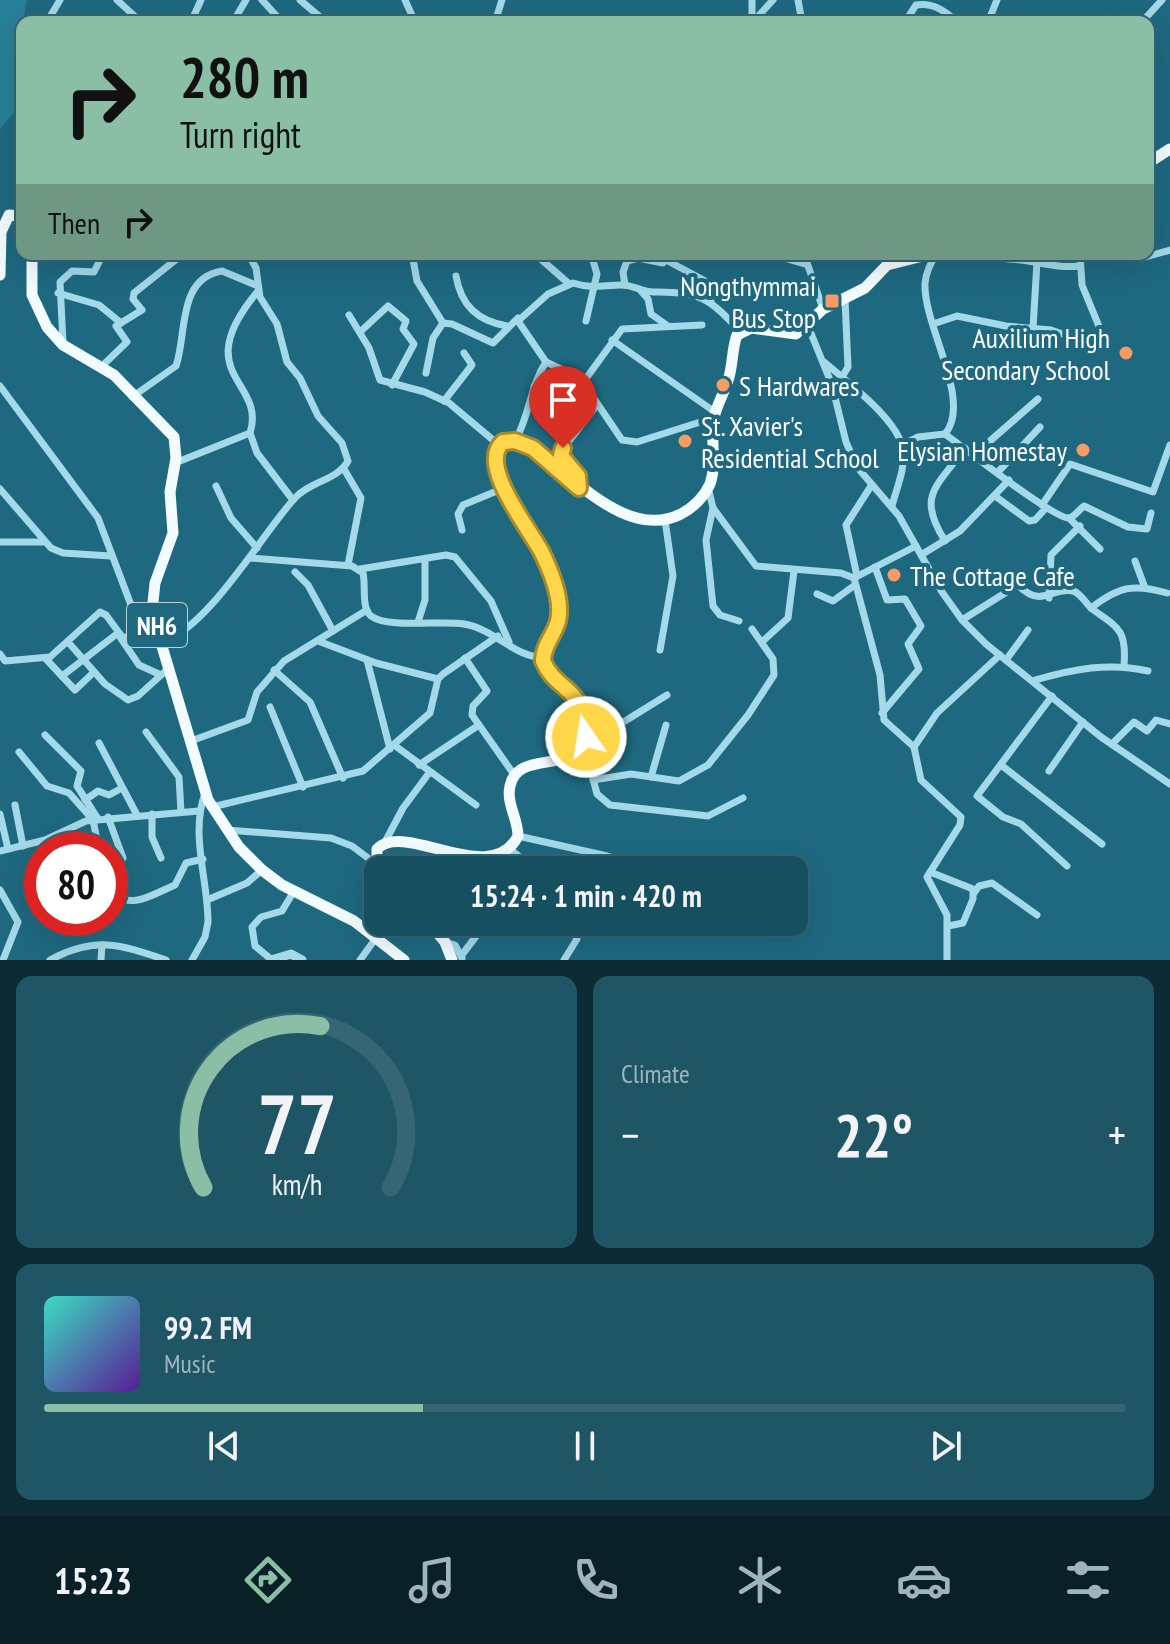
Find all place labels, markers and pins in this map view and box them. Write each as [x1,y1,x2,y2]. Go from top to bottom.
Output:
place label: Nongthymmai Bus Stop [680,267,816,336]
marker: Nongthymmai Bus Stop [823,292,841,310]
place label: Auxilium High Secondary School [941,319,1110,388]
marker: Auxilium High Secondary School [1117,344,1135,362]
pin [529,366,597,448]
place label: S Hardwares [739,367,859,404]
marker: S Hardwares [714,376,732,394]
place label: St. Xavier's Residential School [701,407,879,476]
marker: St. Xavier's Residential School [676,432,694,450]
place label: Elysian Homestay [897,432,1067,469]
marker: Elysian Homestay [1074,441,1092,459]
place label: The Cottage Cafe [910,557,1075,594]
marker: The Cottage Cafe [885,566,903,584]

